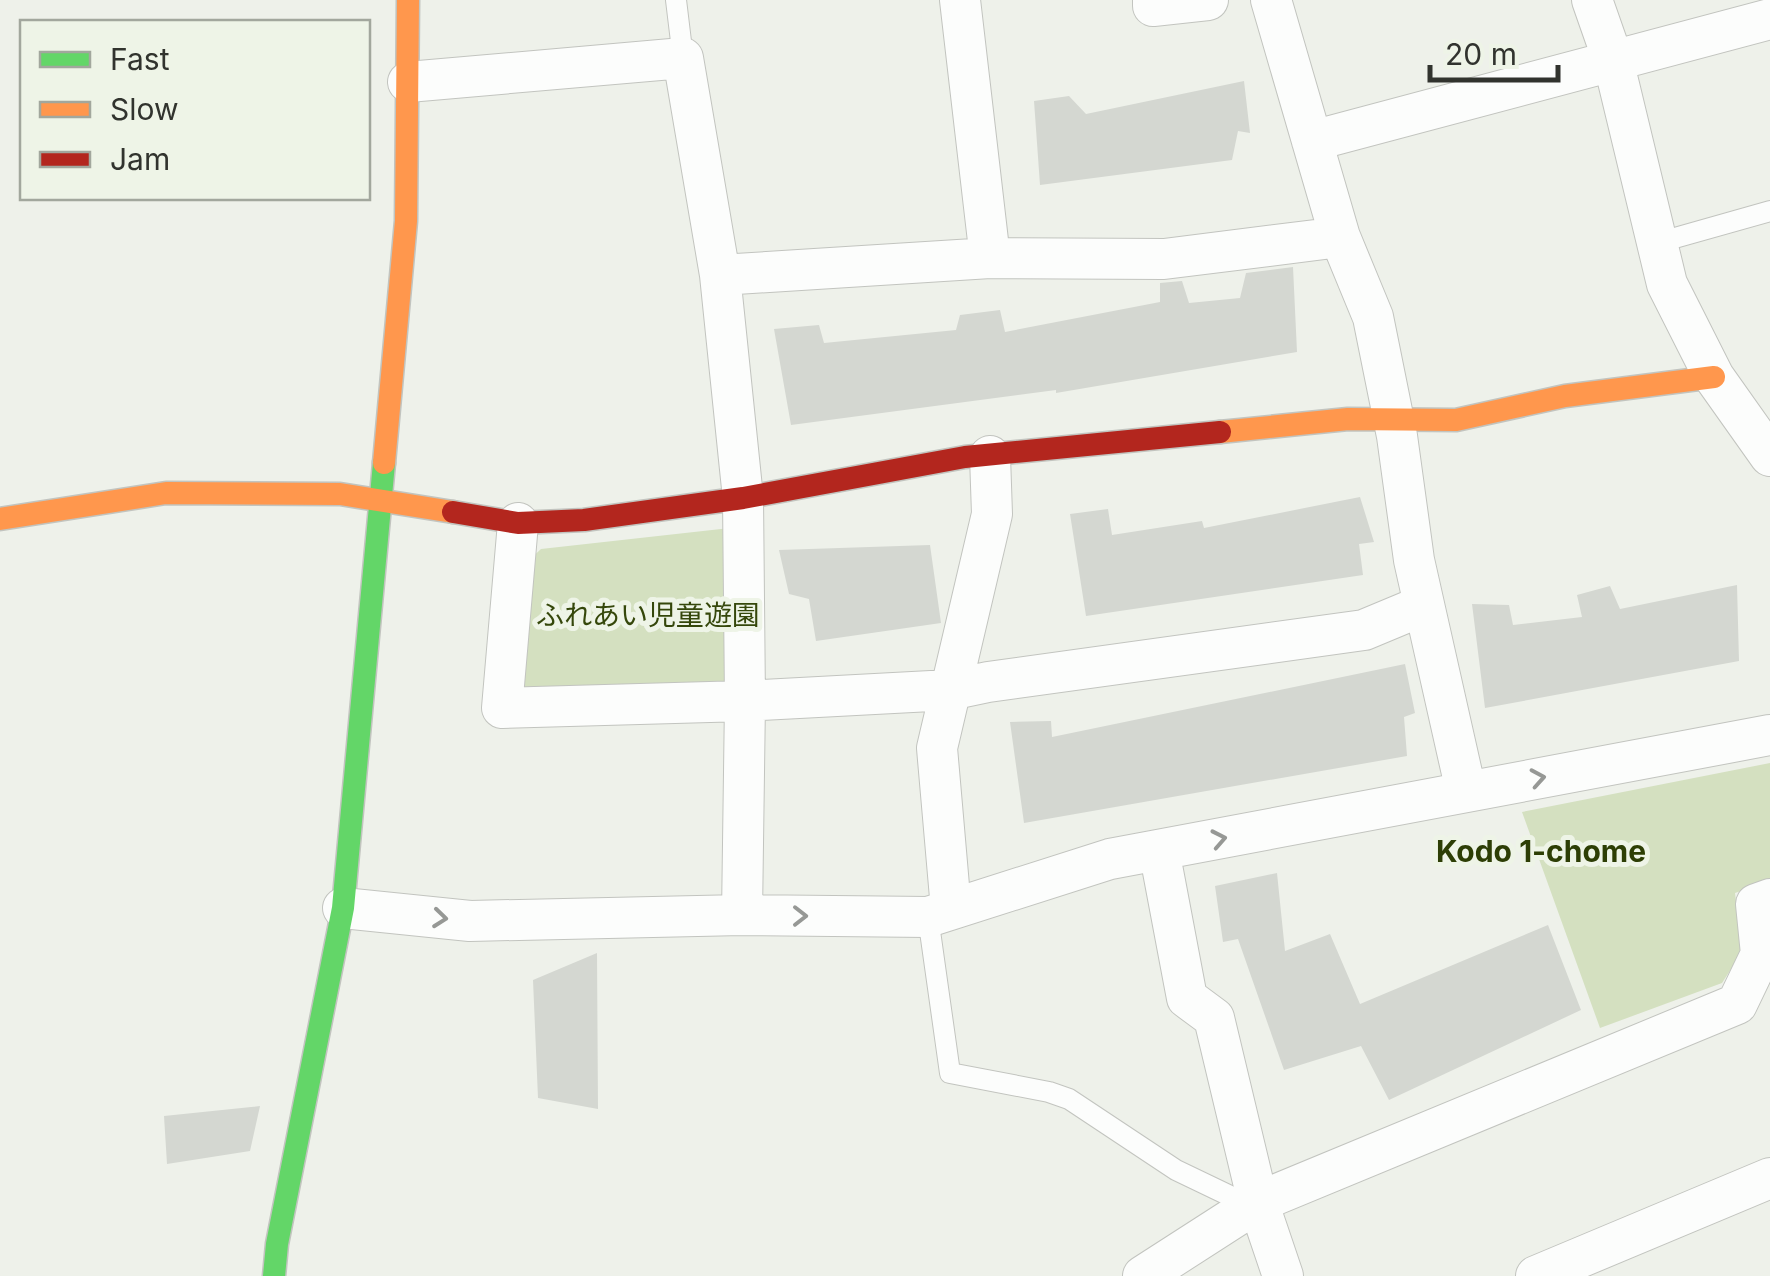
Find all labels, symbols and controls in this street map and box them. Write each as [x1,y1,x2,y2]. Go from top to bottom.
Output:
legend [20,20,370,200]
scale bar [1430,20,1558,82]
text: 20 m [1445,36,1517,72]
text: Fast [110,41,170,77]
text: Slow [110,91,179,127]
text: Jam [110,141,170,177]
park label: ふれあい児童遊園 [536,598,760,632]
one-way arrow [1530,768,1547,789]
one-way arrow [1210,829,1227,850]
district label: Kodo 1-chome [1436,833,1646,869]
one-way arrow [794,905,809,927]
one-way arrow [433,907,449,928]

